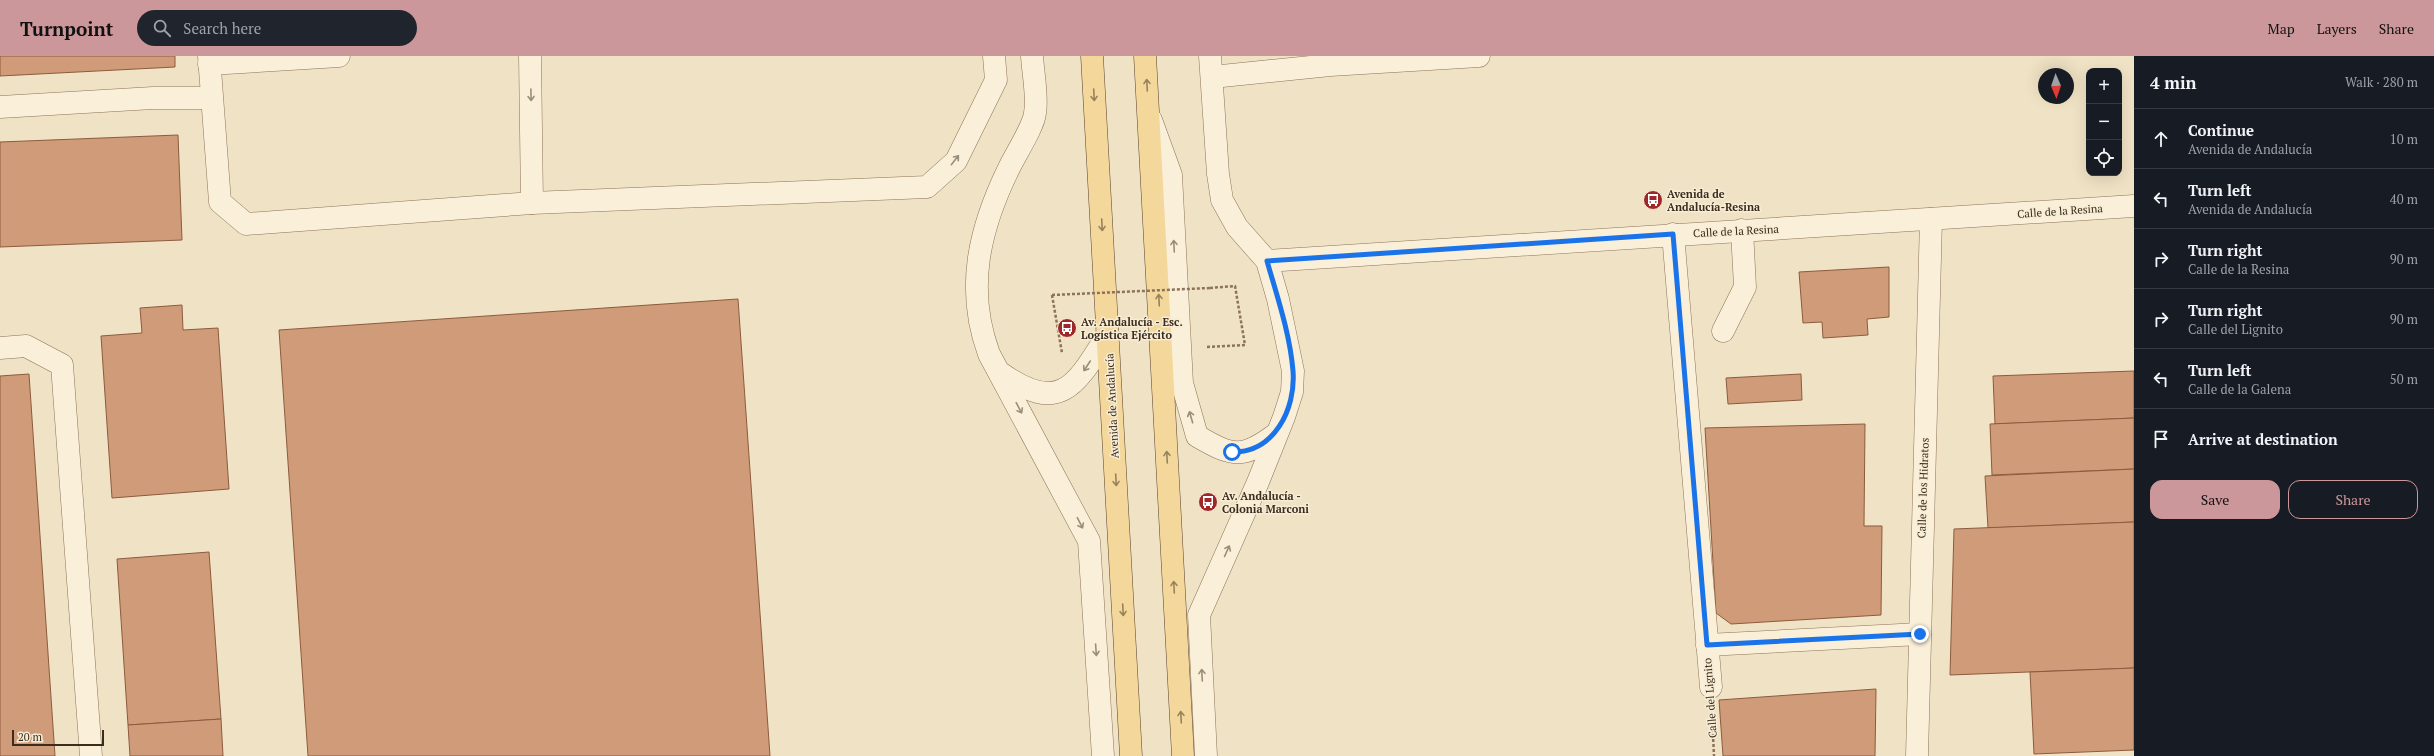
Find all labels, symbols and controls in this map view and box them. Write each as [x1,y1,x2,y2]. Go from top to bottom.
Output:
search box [137,10,417,46]
text: Turnpoint [20,16,113,41]
icon: search [151,17,173,39]
text: Search here [183,18,261,38]
text: Map [2268,19,2295,38]
text: Layers [2317,19,2357,38]
text: Share [2379,19,2414,38]
north arrow [2038,68,2074,104]
map controls [2086,68,2122,176]
button: + [2086,68,2122,104]
text: 4 min [2150,71,2197,94]
text: Walk · 280 m [2345,73,2418,91]
one-way arrow [1143,79,1150,92]
one-way arrow [527,88,535,101]
one-way arrow [1090,88,1098,101]
button: − [2086,104,2122,140]
text: Continue [2188,120,2254,140]
icon: ahead [2150,128,2172,150]
text: 10 m [2390,130,2418,148]
button: locate [2086,140,2122,176]
text: Avenida de Andalucía [2188,140,2312,158]
one-way arrow [951,155,959,166]
text: Turn left [2188,180,2252,200]
place label: Avenida de Andalucía-Resina [1667,187,1760,214]
icon: left [2150,188,2172,210]
bus stop icon: Avenida de Andalucía-Resina [1642,189,1664,211]
text: 40 m [2390,190,2418,208]
text: Avenida de Andalucía [2188,200,2312,218]
street label: Calle de la Resina [2017,201,2104,221]
one-way arrow [1098,218,1105,231]
street label: Calle de la Resina [1693,222,1780,240]
one-way arrow [1171,240,1178,253]
text: Turn right [2188,240,2263,260]
icon: right [2150,248,2172,270]
text: 90 m [2390,250,2418,268]
text: Calle de la Resina [2188,260,2289,278]
one-way arrow [1155,294,1162,307]
text: Turn right [2188,300,2263,320]
icon: right [2150,308,2172,330]
text: 90 m [2390,310,2418,328]
place label: Av. Andalucía - Esc. Logística Ejército [1081,315,1183,342]
bus stop icon: Av. Andalucía - Esc. Logística Ejército [1056,317,1078,339]
text: Calle del Lignito [2188,320,2283,338]
street label: Avenida de Andalucía [1102,353,1122,459]
text: Turn left [2188,360,2252,380]
one-way arrow [1083,361,1091,372]
icon: left [2150,368,2172,390]
text: 50 m [2390,370,2418,388]
text: Calle de la Galena [2188,380,2291,398]
one-way arrow [1016,402,1023,414]
one-way arrow [1187,410,1194,423]
icon: arrive [2150,428,2172,450]
text: Arrive at destination [2188,429,2338,449]
street label: Calle de los Hidratos [1914,437,1932,539]
route start [1223,443,1241,461]
one-way arrow [1163,451,1171,464]
one-way arrow [1112,473,1120,486]
button: Save [2150,480,2280,519]
button: Share [2288,480,2418,519]
place label: Av. Andalucía - Colonia Marconi [1222,489,1309,516]
bus stop icon: Av. Andalucía - Colonia Marconi [1197,491,1219,513]
one-way arrow [1077,516,1084,528]
one-way arrow [1224,546,1231,558]
one-way arrow [1170,581,1178,594]
one-way arrow [1119,603,1127,616]
route end [1911,625,1929,643]
one-way arrow [1092,643,1099,656]
street label: Calle del Lignito [1700,657,1720,739]
one-way arrow [1198,669,1205,682]
one-way arrow [1177,711,1184,724]
scale bar [12,728,104,747]
text: 20 m [18,730,42,744]

